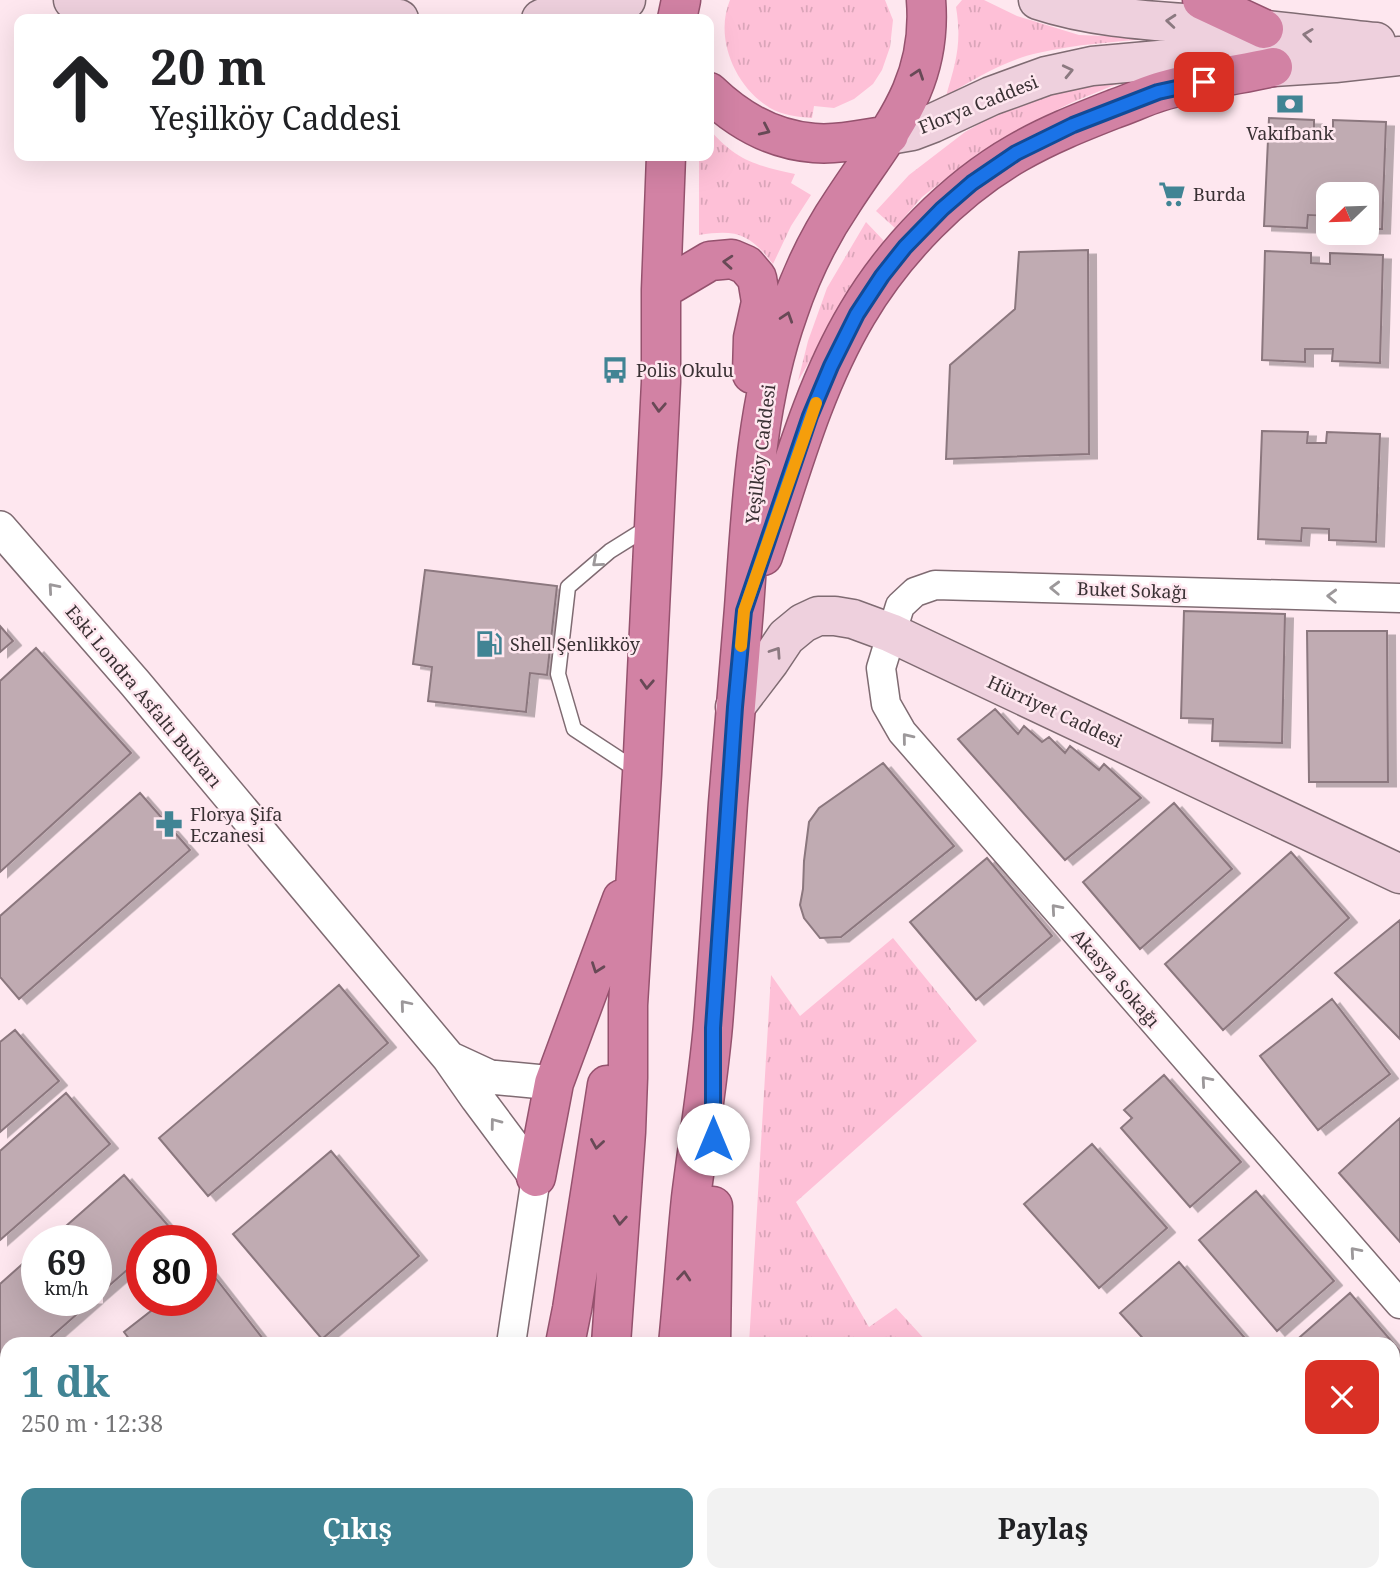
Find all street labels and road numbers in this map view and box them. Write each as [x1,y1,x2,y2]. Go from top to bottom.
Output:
street label: Florya Caddesi [915,69,1042,139]
street label: Yeşilköy Caddesi [739,382,781,526]
street label: Buket Sokağı [1076,576,1188,604]
street label: Eski Londra Asfaltı Bulvarı [61,600,228,792]
street label: Hürriyet Caddesi [984,669,1126,753]
street label: Akasya Sokağı [1067,924,1165,1032]

